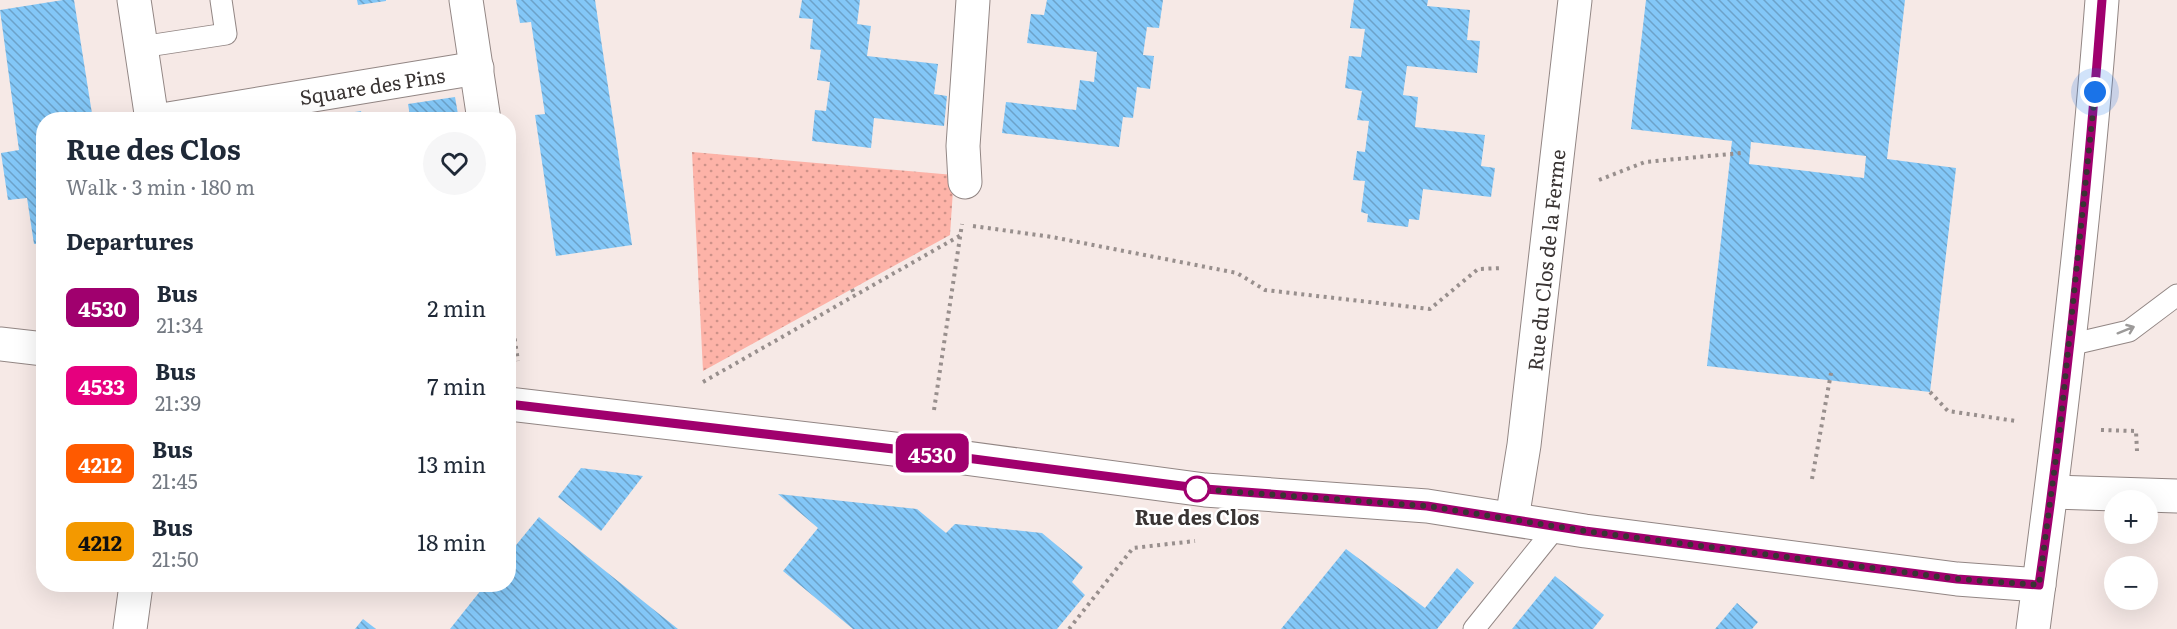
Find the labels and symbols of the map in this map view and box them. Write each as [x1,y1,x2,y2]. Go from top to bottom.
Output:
street label: Square des Pins [297,59,447,111]
your location [2080,77,2110,107]
street label: Rue du Clos de la Ferme [1518,148,1572,372]
one-way arrow [2116,324,2134,335]
line badge: 4530 [890,434,974,472]
marker: Rue des Clos [1184,476,1210,502]
place label: Rue des Clos [1135,501,1259,531]

